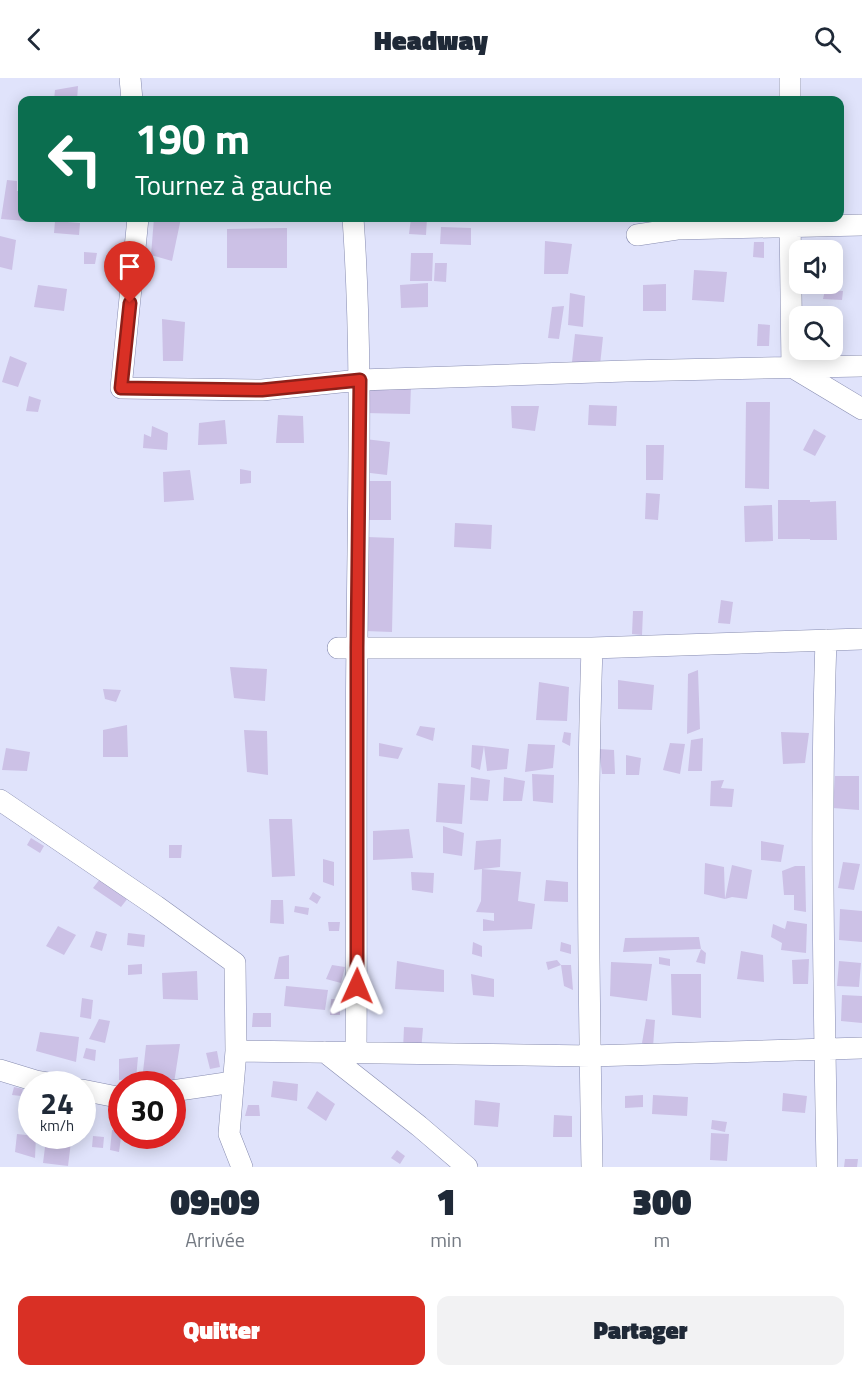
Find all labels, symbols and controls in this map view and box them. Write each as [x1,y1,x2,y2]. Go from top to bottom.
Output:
text: Headway [374,19,488,60]
icon: back [18,23,51,56]
icon: search [811,23,844,56]
text: 190 m [135,106,250,170]
icon: left [36,120,114,198]
text: Tournez à gauche [135,164,332,205]
map controls [789,240,843,360]
button: sound [789,240,843,294]
pin [104,241,155,303]
icon: arrive [113,250,146,283]
button: search [789,306,843,360]
position arrow [325,954,389,1018]
speed limit sign: 30 [108,1071,186,1149]
text: 24 [40,1080,74,1126]
text: km/h [40,1114,74,1137]
text: 09:09 [170,1174,260,1229]
text: 1 [436,1174,456,1229]
text: 300 [632,1174,692,1229]
text: Arrivée [185,1224,245,1255]
text: min [430,1224,462,1255]
text: m [654,1224,670,1255]
button: Quitter [18,1296,425,1365]
button: Partager [437,1296,844,1365]

